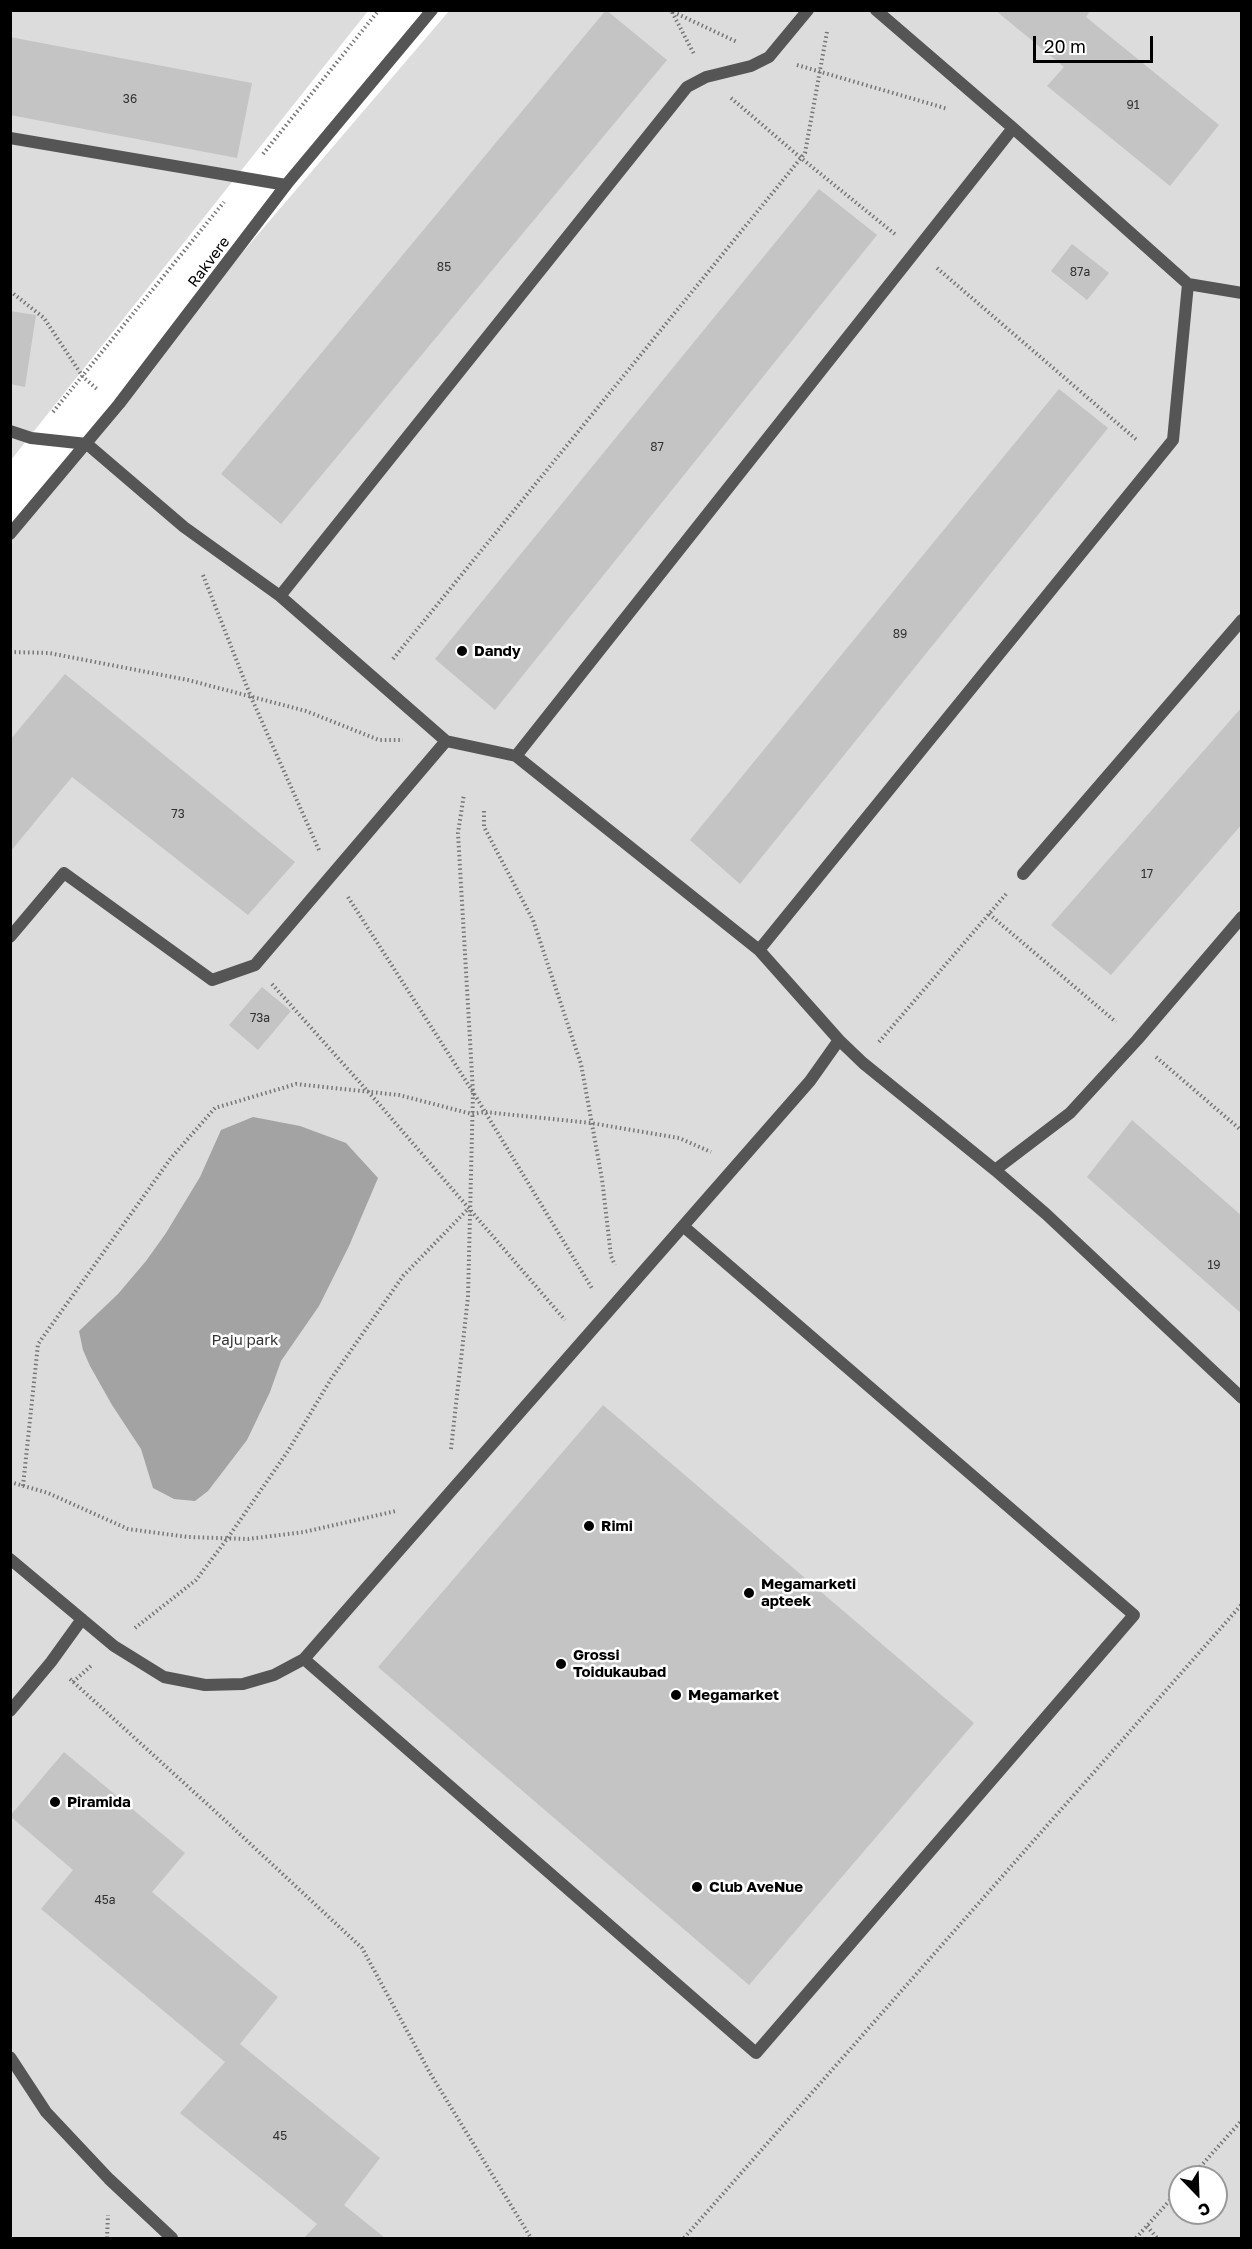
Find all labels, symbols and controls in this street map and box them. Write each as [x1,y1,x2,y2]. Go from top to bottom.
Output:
scale bar [1036,24,1156,62]
text: 20 m [1044,35,1086,57]
house number: 36 [123,92,137,106]
house number: 91 [1126,98,1140,112]
street label: Rakvere [184,233,234,291]
house number: 85 [437,260,451,274]
house number: 87a [1070,265,1090,279]
house number: 87 [650,440,664,454]
house number: 89 [893,627,907,641]
place label: Dandy [474,642,521,660]
marker: Dandy [455,644,469,658]
house number: 73 [171,807,185,821]
house number: 17 [1141,867,1153,881]
house number: 73a [250,1011,270,1025]
house number: 19 [1207,1258,1221,1272]
park label: Paju park [211,1331,279,1349]
place label: Rimi [601,1517,633,1535]
marker: Rimi [582,1519,596,1533]
place label: Megamarketi apteek [761,1575,856,1610]
marker: Megamarketi apteek [742,1586,756,1600]
place label: Grossi Toidukaubad [573,1646,666,1681]
marker: Grossi Toidukaubad [554,1657,568,1671]
place label: Megamarket [688,1686,779,1704]
marker: Megamarket [669,1688,683,1702]
place label: Piramida [67,1793,131,1811]
marker: Piramida [48,1795,62,1809]
place label: Club AveNue [709,1878,803,1896]
marker: Club AveNue [690,1880,704,1894]
house number: 45a [94,1893,116,1907]
house number: 45 [273,2129,287,2143]
north arrow [1168,2165,1228,2225]
text: С [1195,2198,1213,2221]

